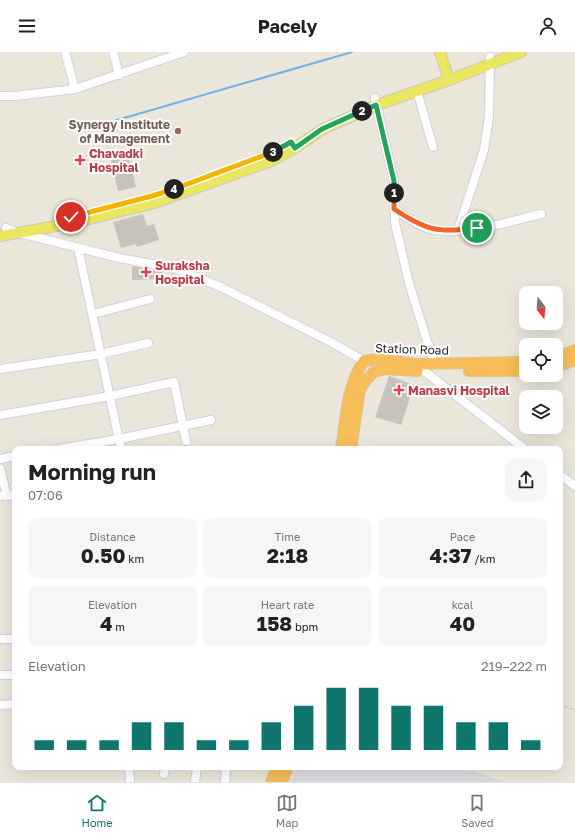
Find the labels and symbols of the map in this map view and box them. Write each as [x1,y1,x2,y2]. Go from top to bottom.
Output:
pin: 2 [352,101,372,121]
place label: Synergy Institute of Management [69,117,170,146]
marker: Synergy Institute of Management [173,126,183,136]
pin: 3 [263,142,283,162]
place label: Chavadki Hospital [89,146,143,175]
marker: Chavadki Hospital [74,154,86,166]
pin: 4 [164,179,184,199]
pin: 1 [384,183,404,203]
pin [54,200,88,234]
pin [460,211,494,245]
place label: Suraksha Hospital [155,258,210,287]
marker: Suraksha Hospital [140,266,152,278]
north arrow [519,286,563,330]
street label: Station Road [375,340,449,358]
place label: Manasvi Hospital [408,383,509,398]
marker: Manasvi Hospital [393,384,405,396]

